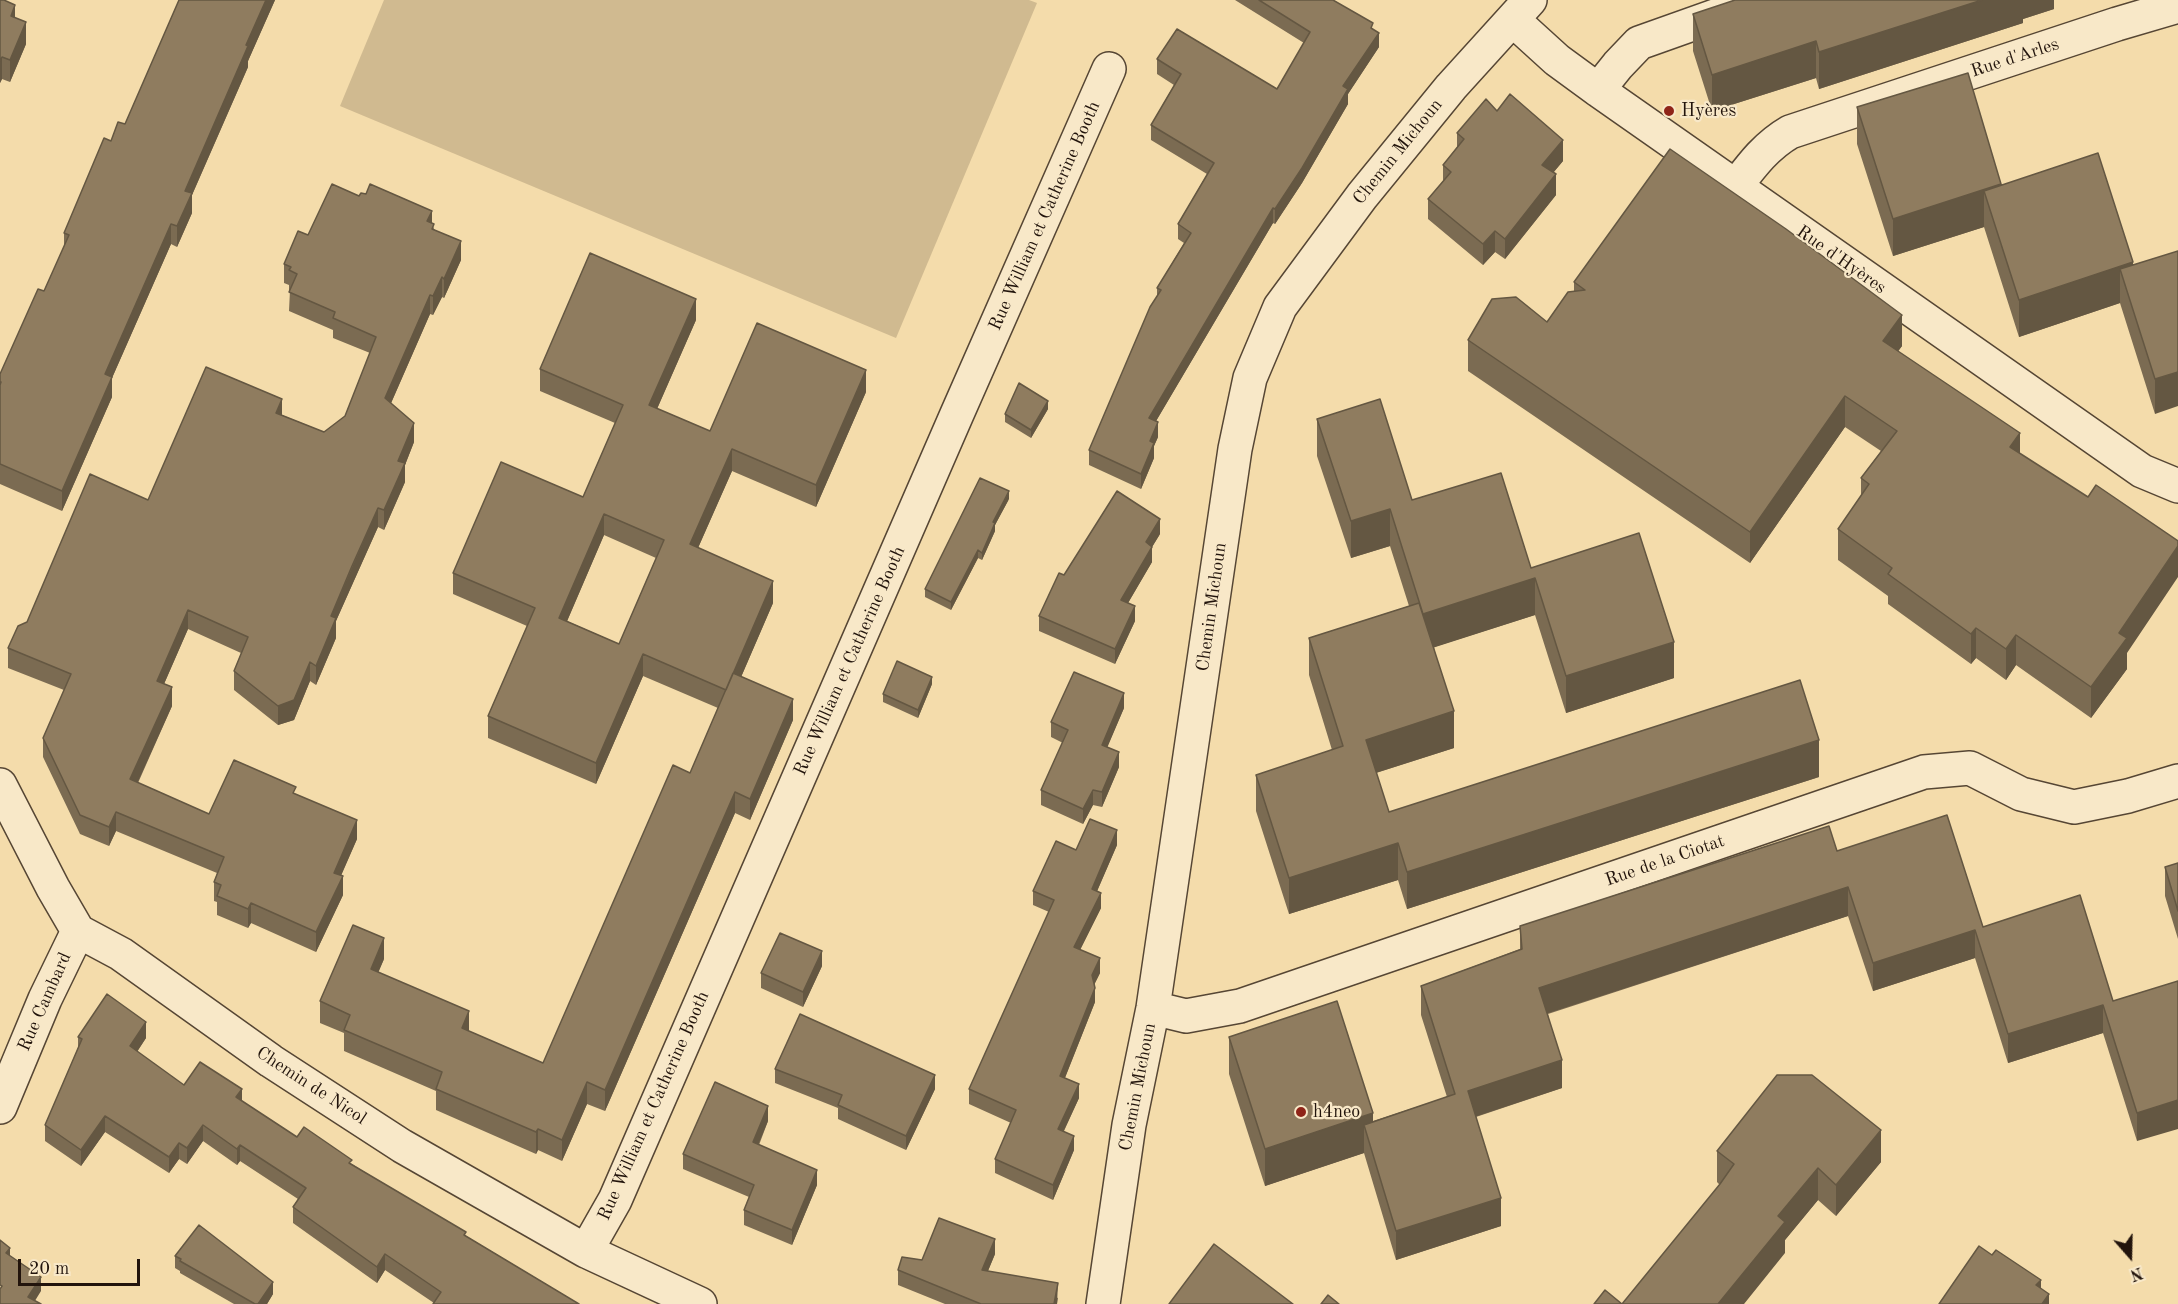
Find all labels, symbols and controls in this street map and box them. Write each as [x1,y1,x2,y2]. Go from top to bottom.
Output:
street label: Rue d'Arles [1968,34,2062,82]
street label: Chemin Michoun [1349,95,1447,209]
street label: Rue William et Catherine Booth [985,98,1105,334]
place label: Hyères [1681,100,1736,122]
marker: Hyères [1662,104,1676,118]
street label: Rue d'Hyères [1792,221,1890,299]
street label: Chemin Michoun [1192,541,1232,673]
street label: Rue William et Catherine Booth [790,543,910,779]
street label: Rue de la Ciotat [1603,830,1727,892]
street label: Rue Cambard [14,949,76,1055]
street label: Rue William et Catherine Booth [594,988,714,1224]
street label: Chemin Michoun [1115,1021,1161,1153]
street label: Chemin de Nicol [252,1042,370,1130]
place label: h4neo [1313,1101,1360,1123]
marker: h4neo [1294,1105,1308,1119]
north arrow [2100,1226,2160,1286]
scale bar [21,1247,142,1285]
text: 20 m [29,1260,69,1278]
text: N [2128,1263,2145,1283]

